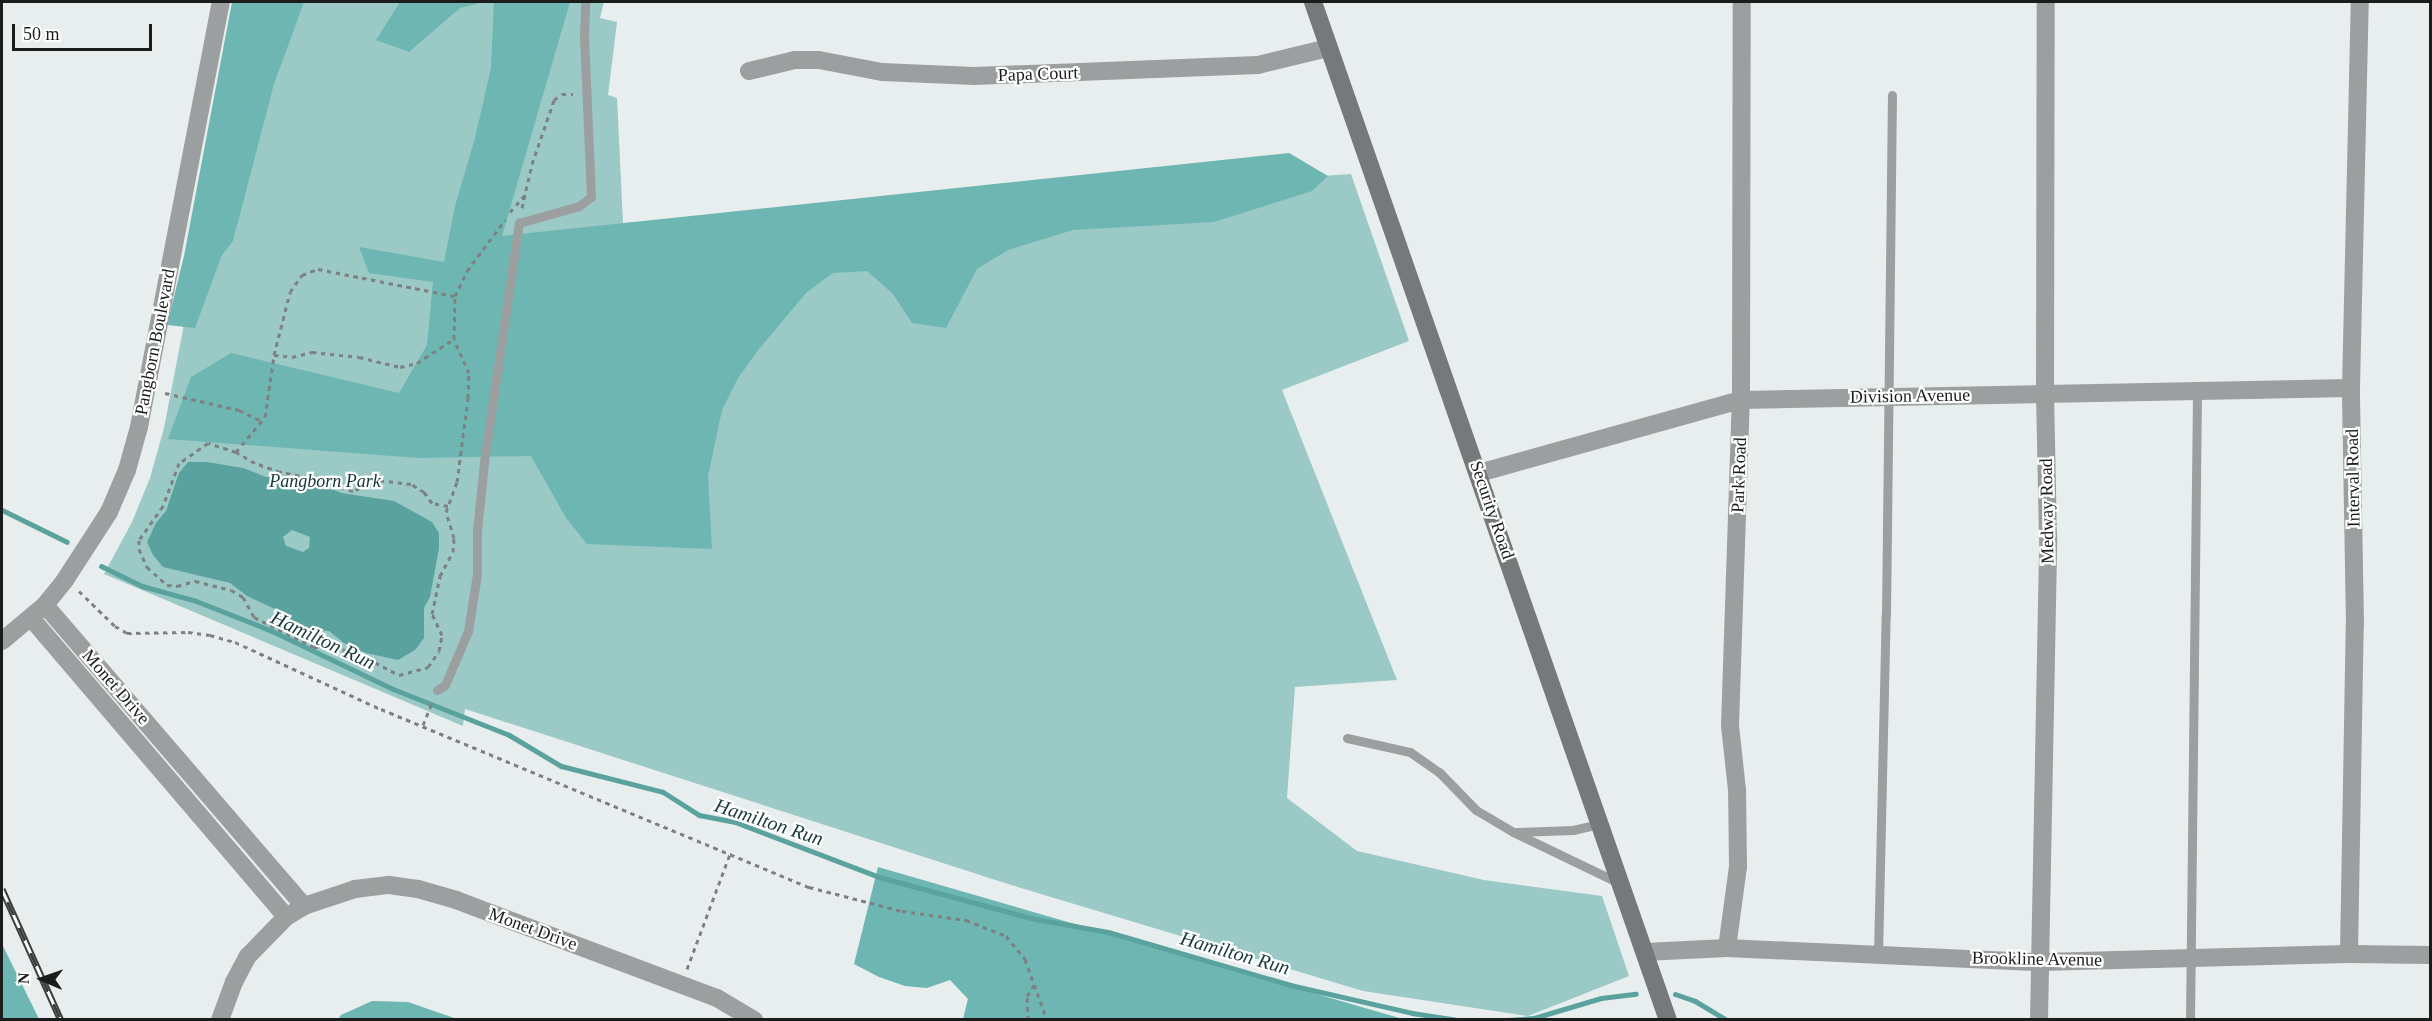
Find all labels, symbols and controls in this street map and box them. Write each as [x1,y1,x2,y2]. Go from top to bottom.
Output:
scale bar [15,12,154,50]
text: 50 m [23,24,60,44]
street label: Papa Court [997,62,1079,86]
street label: Pangborn Boulevard [130,267,180,417]
street label: Division Avenue [1849,384,1971,408]
street label: Interval Road [2341,429,2365,527]
street label: Park Road [1727,437,1751,513]
street label: Security Road [1465,458,1519,562]
street label: Medway Road [2035,458,2059,564]
park label: Pangborn Park [269,470,381,492]
water label: Hamilton Run [267,605,379,675]
street label: Monet Drive [78,645,154,729]
water label: Hamilton Run [712,793,826,851]
street label: Monet Drive [486,903,580,955]
water label: Hamilton Run [1177,926,1293,980]
street label: Brookline Avenue [1971,947,2103,971]
north arrow [12,949,72,1009]
text: N [15,972,32,984]

